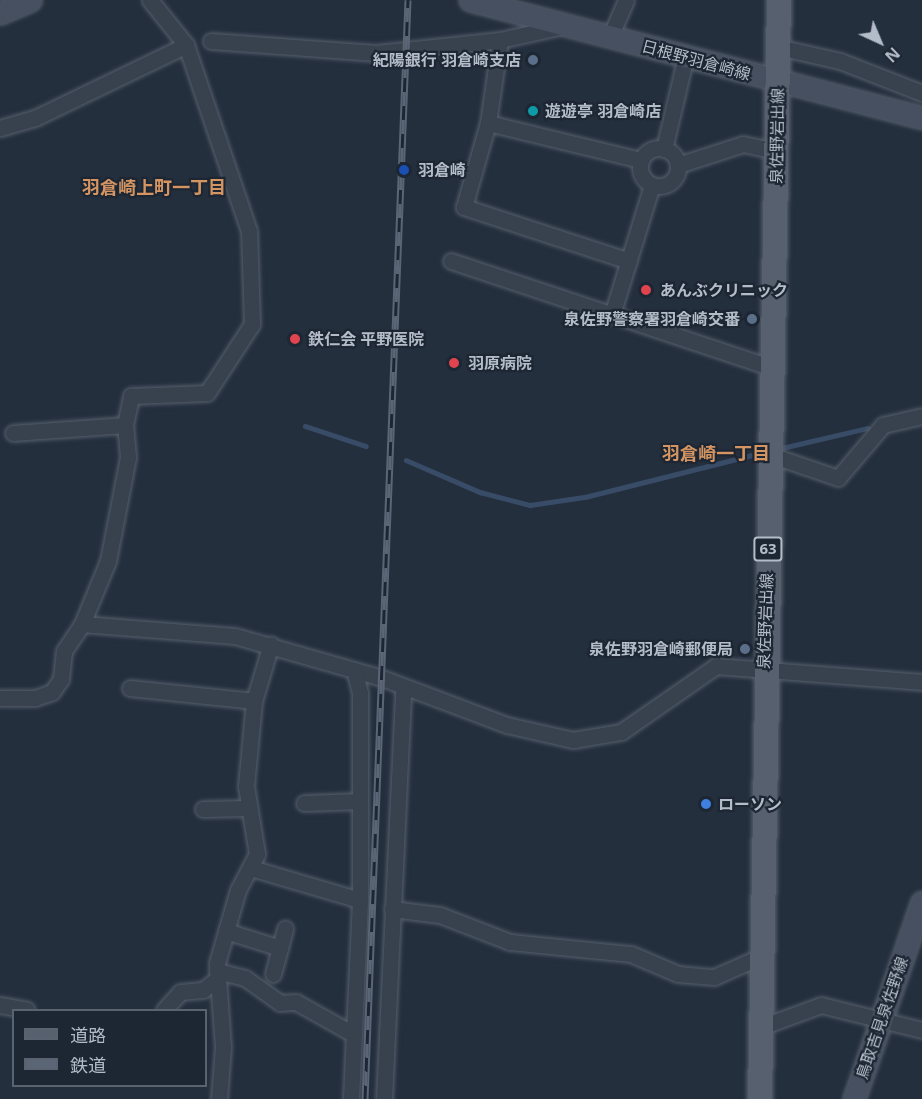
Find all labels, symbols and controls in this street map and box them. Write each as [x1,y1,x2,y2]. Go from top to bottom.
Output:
north arrow [850,12,910,72]
street label: 日根野羽倉崎線 [639,36,753,84]
text: N [880,43,905,67]
place label: 紀陽銀行 羽倉崎支店 [373,50,521,70]
marker: 紀陽銀行 羽倉崎支店 [526,53,540,67]
street label: 泉佐野岩出線 [767,88,787,184]
place label: 遊遊亭 羽倉崎店 [545,101,661,121]
marker: 遊遊亭 羽倉崎店 [526,104,540,118]
place label: 羽倉崎 [418,160,466,180]
marker: 羽倉崎 [395,161,413,179]
district label: 羽倉崎上町一丁目 [82,176,226,198]
place label: あんぶクリニック [660,280,788,300]
marker: あんぶクリニック [637,281,655,299]
place label: 泉佐野警察署羽倉崎交番 [564,309,740,329]
marker: 泉佐野警察署羽倉崎交番 [745,312,759,326]
place label: 鉄仁会 平野医院 [308,329,424,349]
marker: 鉄仁会 平野医院 [286,330,304,348]
place label: 羽原病院 [468,353,532,373]
marker: 羽原病院 [445,354,463,372]
district label: 羽倉崎一丁目 [662,442,770,464]
road number: 63 [753,537,783,561]
street label: 泉佐野岩出線 [754,573,776,669]
place label: 泉佐野羽倉崎郵便局 [589,639,733,659]
marker: 泉佐野羽倉崎郵便局 [738,642,752,656]
place label: ローソン [718,794,782,814]
marker: ローソン [699,797,713,811]
street label: 鳥取吉見泉佐野線 [852,954,912,1082]
legend [12,1009,207,1087]
text: 道路 [70,1023,106,1047]
text: 鉄道 [70,1053,106,1077]

